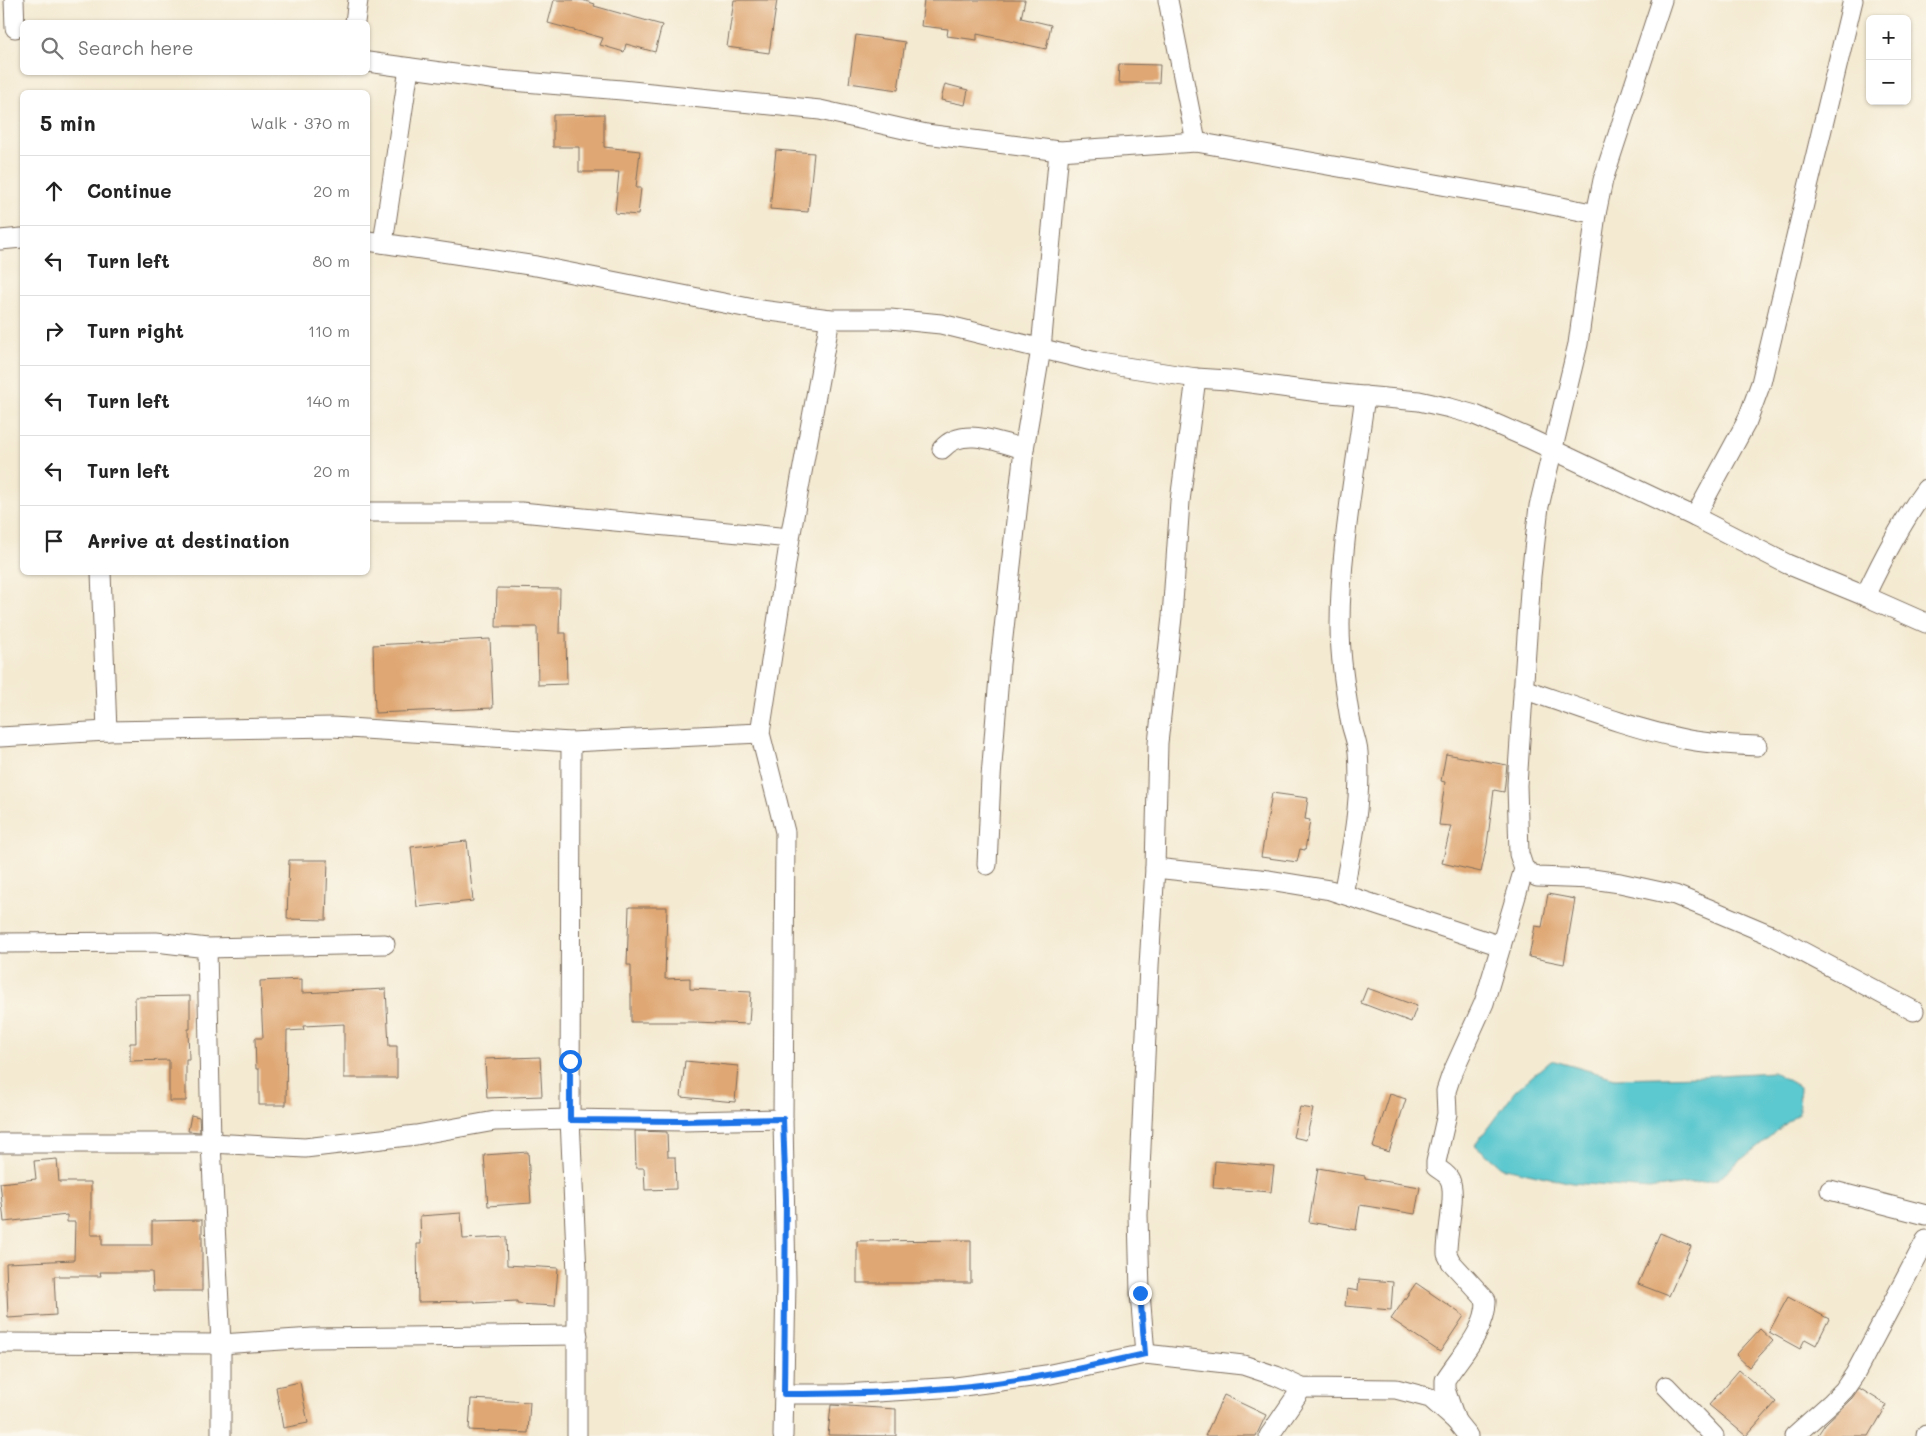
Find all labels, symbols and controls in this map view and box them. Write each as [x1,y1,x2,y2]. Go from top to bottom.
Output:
map controls [1866,15,1911,105]
button: + [1866,15,1911,60]
search box [20,20,370,75]
icon: search [38,34,66,62]
text: Search here [78,35,194,60]
button: − [1866,60,1911,105]
text: 5 min [40,109,96,136]
text: Walk · 370 m [250,112,350,133]
icon: ahead [40,177,68,205]
text: Continue [87,178,172,203]
text: 20 m [313,180,350,201]
icon: left [40,247,68,275]
text: Turn left [87,248,170,273]
text: 80 m [313,250,350,271]
icon: right [40,317,68,345]
text: Turn right [87,318,184,343]
text: 110 m [308,320,350,341]
icon: left [40,387,68,415]
text: Turn left [87,388,170,413]
text: 140 m [306,390,350,411]
icon: left [40,457,68,485]
text: Turn left [87,458,170,483]
text: 20 m [313,460,350,481]
icon: arrive [40,527,68,555]
text: Arrive at destination [87,528,290,553]
route start [559,1050,582,1073]
route end [1129,1282,1152,1305]

